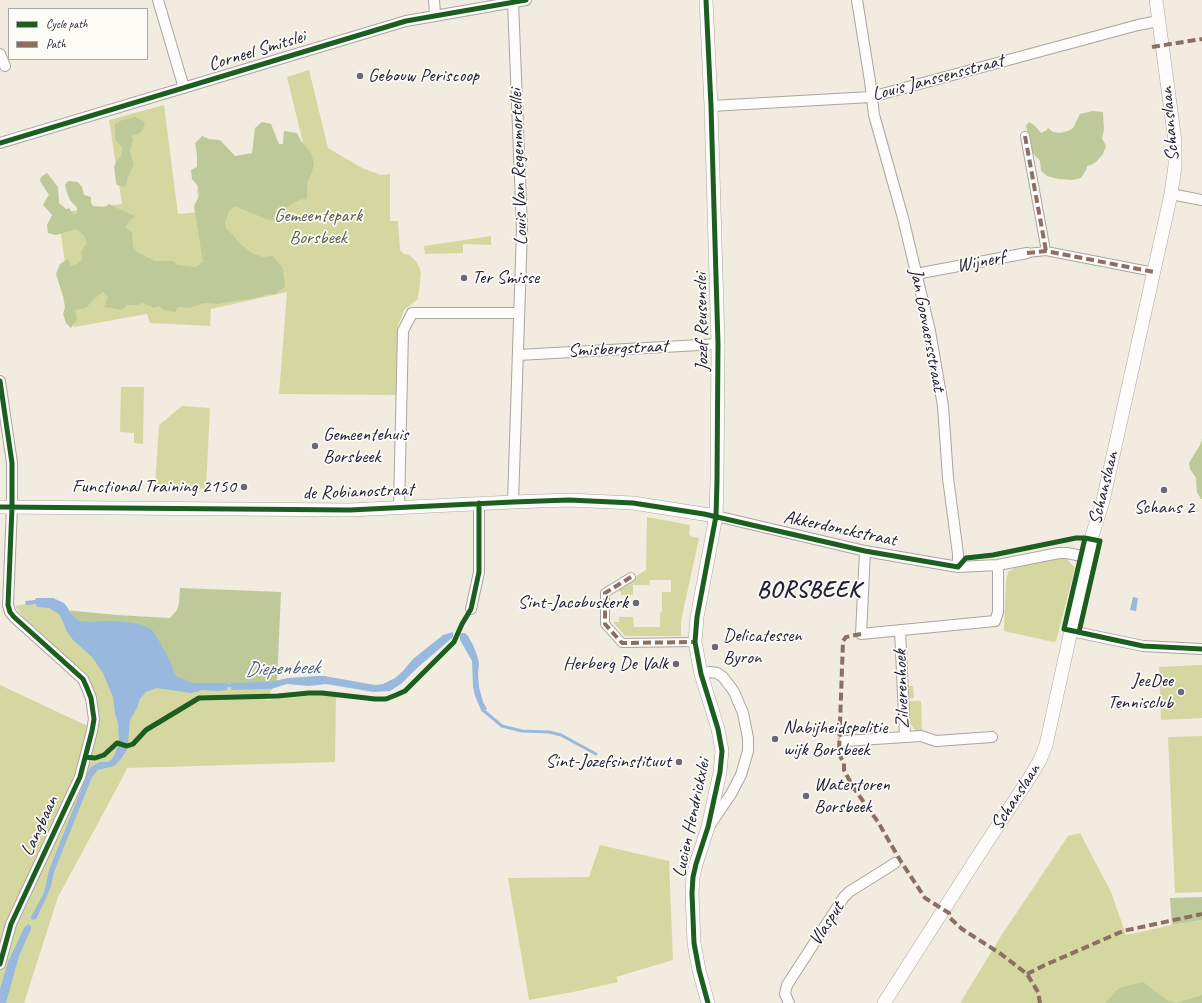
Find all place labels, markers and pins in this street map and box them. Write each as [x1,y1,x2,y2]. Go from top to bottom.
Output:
place label: Gebouw Periscoop [368,65,479,87]
marker: Gebouw Periscoop [355,71,365,81]
place label: Ter Smisse [472,267,539,289]
marker: Ter Smisse [459,273,469,283]
place label: Gemeentehuis Borsbeek [323,424,408,468]
marker: Gemeentehuis Borsbeek [310,441,320,451]
place label: Functional Training 2150 [72,476,236,498]
marker: Functional Training 2150 [239,482,249,492]
marker: Schans 2 [1159,485,1169,495]
place label: Schans 2 [1134,497,1194,519]
place label: Sint-Jacobuskerk [518,592,628,614]
marker: Sint-Jacobuskerk [631,598,641,608]
place label: Delicatessen Byron [723,625,802,669]
marker: Delicatessen Byron [710,642,720,652]
place label: Herberg De Valk [563,653,668,675]
marker: Herberg De Valk [671,659,681,669]
place label: JeeDee Tennisclub [1107,670,1173,714]
marker: JeeDee Tennisclub [1176,687,1186,697]
place label: Nabijheidspolitie wijk Borsbeek [783,717,887,761]
marker: Nabijheidspolitie wijk Borsbeek [770,734,780,744]
place label: Sint-Jozefsinstituut [545,751,671,773]
marker: Sint-Jozefsinstituut [674,757,684,767]
place label: Watertoren Borsbeek [814,774,890,818]
marker: Watertoren Borsbeek [801,791,811,801]

